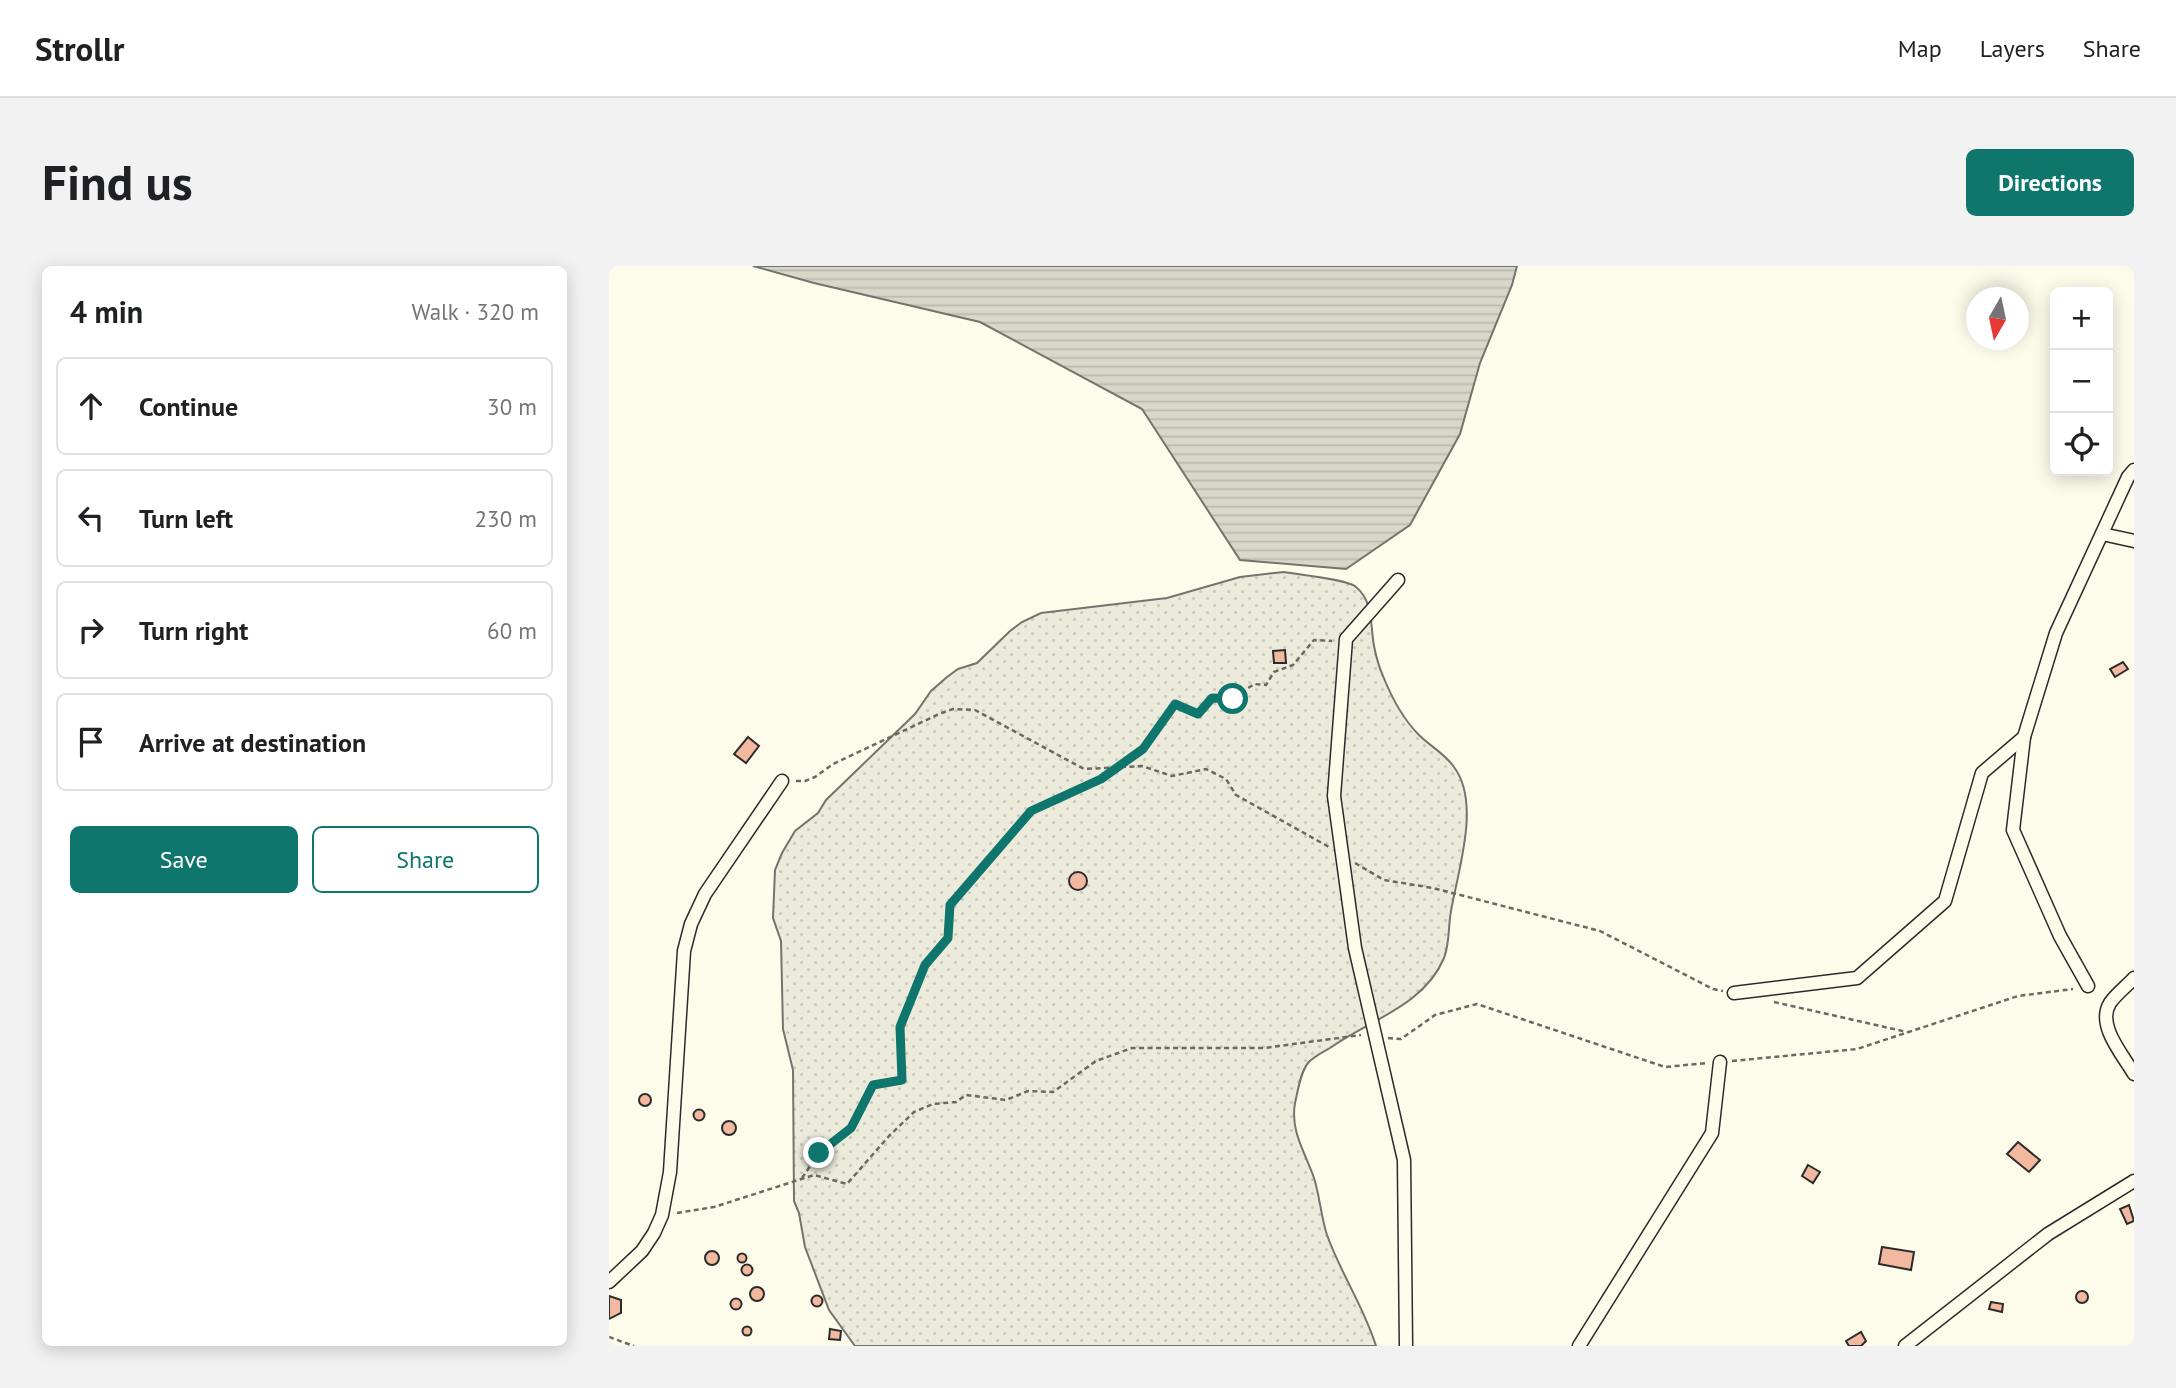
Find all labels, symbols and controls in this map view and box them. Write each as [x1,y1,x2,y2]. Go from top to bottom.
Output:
text: Strollr [35,27,124,70]
text: Map [1898,33,1942,64]
text: Layers [1980,33,2045,64]
text: Share [2083,33,2141,64]
button: Directions [1966,149,2134,216]
text: Find us [42,150,193,214]
north arrow [1966,287,2029,350]
map controls [2050,287,2113,476]
button: + [2050,287,2113,350]
text: 4 min [70,292,143,331]
text: Walk · 320 m [412,297,539,326]
button: − [2050,350,2113,413]
icon: ahead [72,387,110,425]
text: Continue [139,390,238,423]
text: 30 m [487,392,537,421]
button: locate [2050,413,2113,476]
icon: left [72,499,110,537]
text: Turn left [139,502,233,535]
text: 230 m [475,504,537,533]
icon: right [72,611,110,649]
text: Turn right [139,614,248,647]
text: 60 m [487,616,537,645]
route start [1217,683,1248,714]
icon: arrive [72,723,110,761]
text: Arrive at destination [139,726,366,759]
button: Save [70,826,298,893]
button: Share [312,826,539,893]
route end [803,1137,834,1168]

